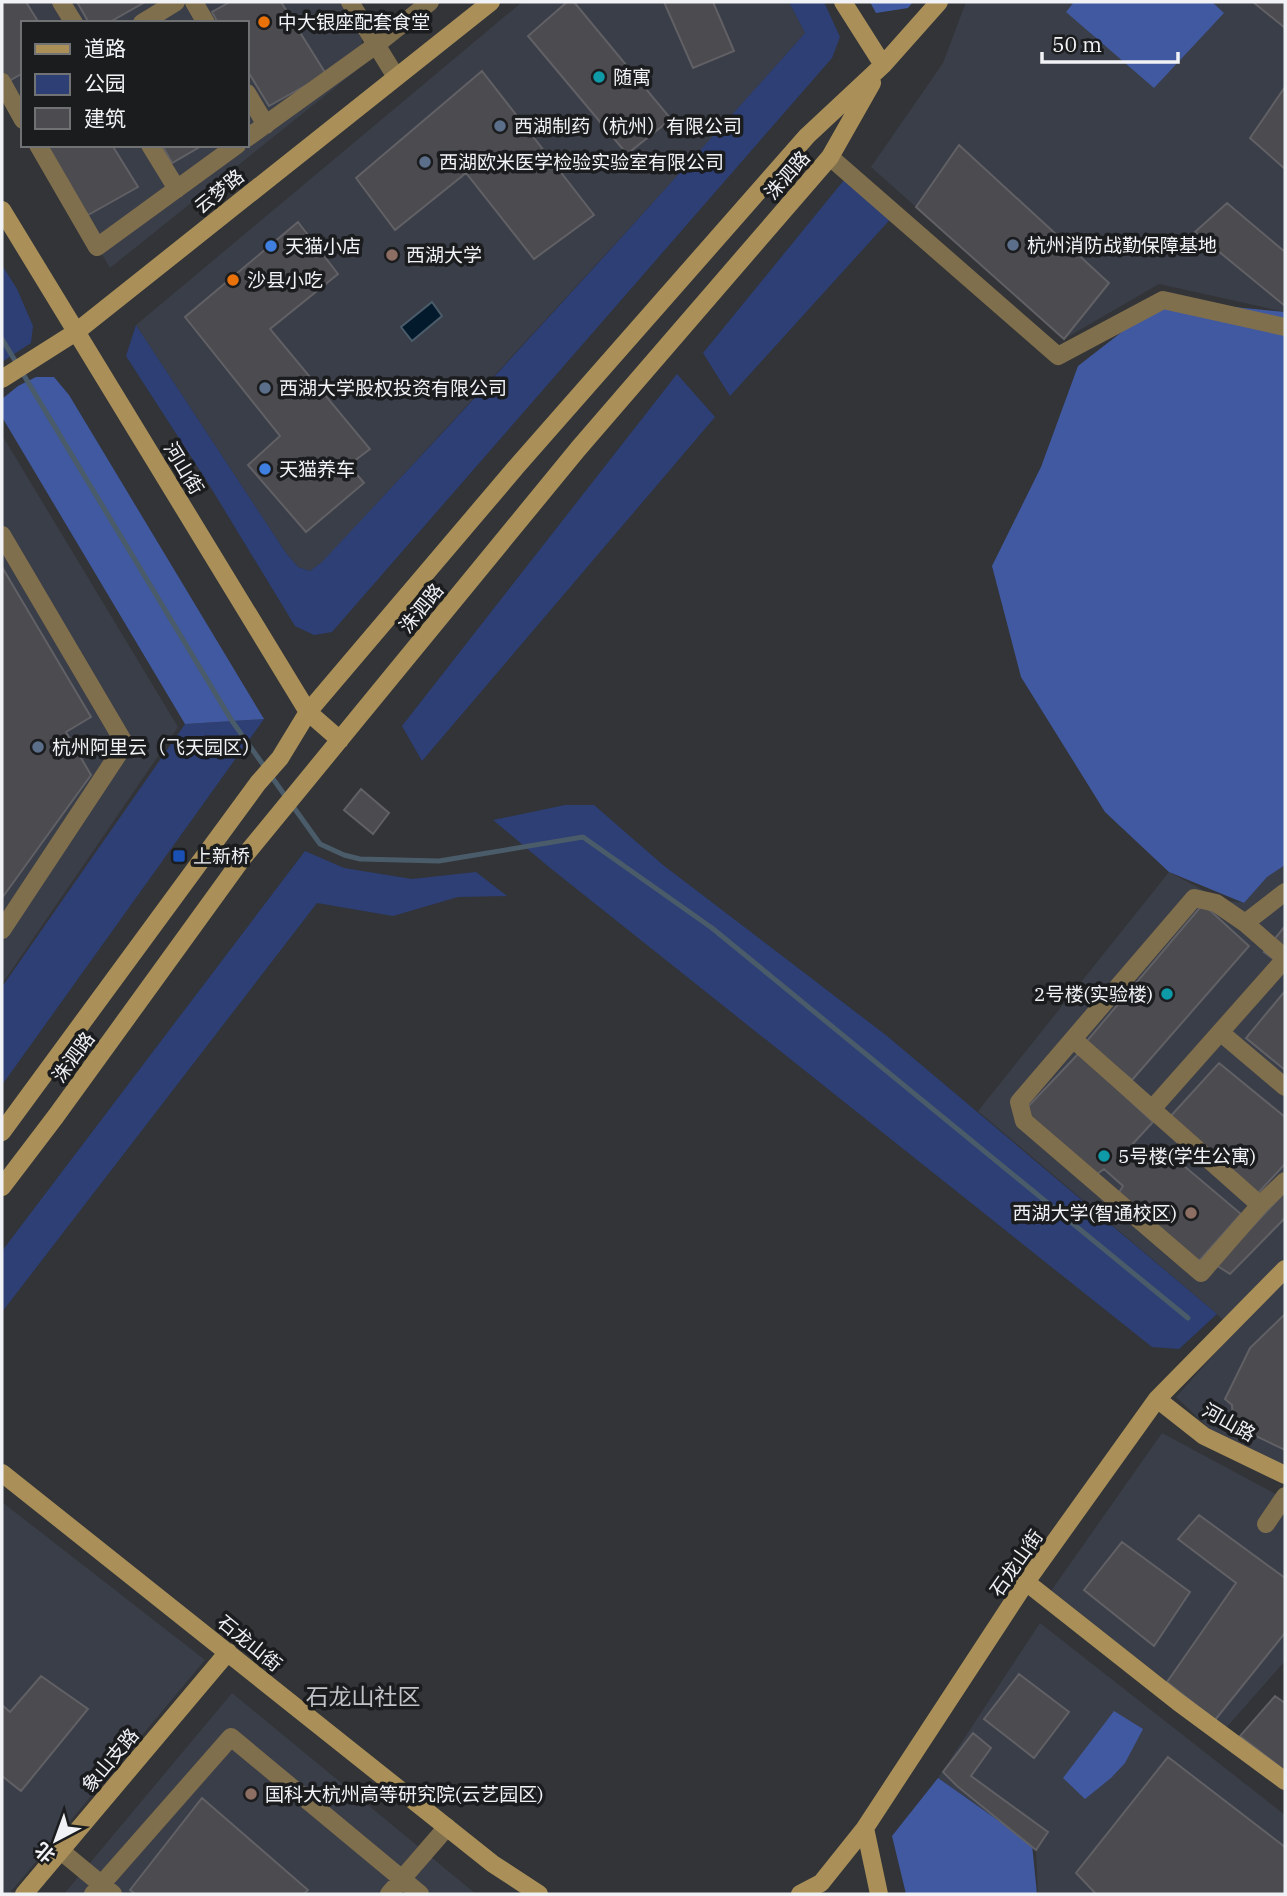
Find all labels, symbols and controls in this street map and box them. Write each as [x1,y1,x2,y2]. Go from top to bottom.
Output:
place label: 中大银座配套食堂 [278,10,430,34]
marker: 中大银座配套食堂 [256,14,272,30]
legend [21,21,248,147]
scale bar [1042,21,1178,65]
text: 50 m [1052,30,1102,58]
text: 道路 [84,34,126,62]
place label: 随寓 [613,65,651,89]
text: 公园 [84,69,126,97]
marker: 随寓 [591,69,607,85]
text: 建筑 [84,104,126,132]
place label: 西湖制药（杭州）有限公司 [514,114,742,138]
marker: 西湖制药（杭州）有限公司 [492,118,508,134]
street label: 洙泗路 [759,146,815,204]
place label: 西湖欧米医学检验实验室有限公司 [439,150,724,174]
marker: 西湖欧米医学检验实验室有限公司 [417,154,433,170]
street label: 云梦路 [189,164,249,218]
place label: 杭州消防战勤保障基地 [1027,233,1217,257]
place label: 天猫小店 [285,234,361,258]
marker: 杭州消防战勤保障基地 [1005,237,1021,253]
marker: 天猫小店 [263,238,279,254]
place label: 西湖大学 [406,243,482,267]
marker: 西湖大学 [384,247,400,263]
place label: 沙县小吃 [247,268,323,292]
marker: 沙县小吃 [225,272,241,288]
place label: 西湖大学股权投资有限公司 [279,376,507,400]
marker: 西湖大学股权投资有限公司 [257,380,273,396]
street label: 河山街 [159,437,209,499]
place label: 天猫养车 [279,457,355,481]
marker: 天猫养车 [257,461,273,477]
street label: 洙泗路 [394,578,448,638]
place label: 杭州阿里云（飞天园区） [52,735,261,759]
marker: 杭州阿里云（飞天园区） [30,739,46,755]
place label: 上新桥 [193,844,250,868]
marker: 上新桥 [171,848,187,864]
place label: 2号楼(实验楼) [1034,982,1153,1006]
marker: 2号楼(实验楼) [1159,986,1175,1002]
street label: 洙泗路 [47,1027,99,1087]
place label: 5号楼(学生公寓) [1118,1144,1256,1168]
marker: 5号楼(学生公寓) [1096,1148,1112,1164]
place label: 西湖大学(智通校区) [1012,1201,1177,1225]
marker: 西湖大学(智通校区) [1183,1205,1199,1221]
street label: 河山路 [1198,1398,1260,1446]
street label: 石龙山街 [984,1525,1048,1601]
street label: 石龙山街 [213,1610,287,1676]
district label: 石龙山社区 [306,1681,421,1711]
street label: 象山支路 [76,1723,144,1797]
place label: 国科大杭州高等研究院(云艺园区) [265,1782,544,1806]
marker: 国科大杭州高等研究院(云艺园区) [243,1786,259,1802]
north arrow [21,1805,91,1875]
text: 北 [30,1838,60,1868]

